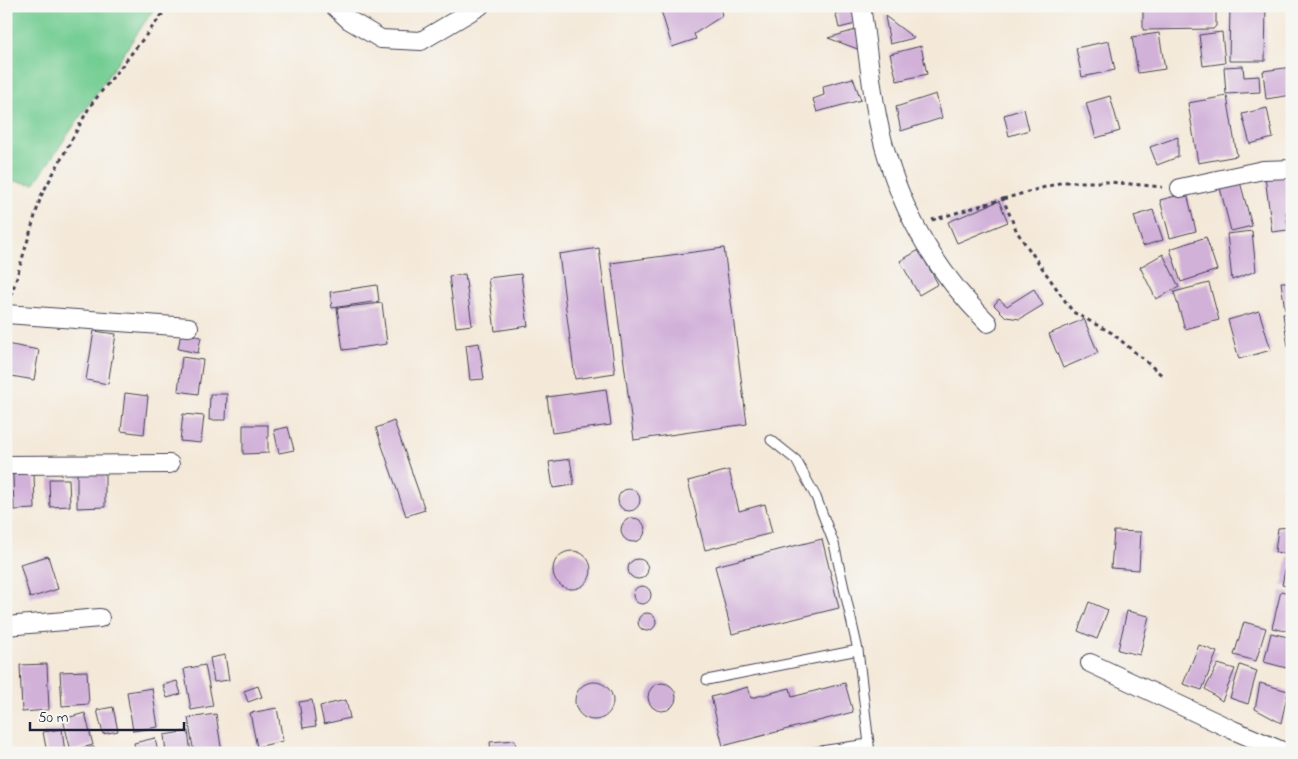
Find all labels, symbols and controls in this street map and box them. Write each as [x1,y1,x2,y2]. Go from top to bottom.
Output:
scale bar [30,699,184,731]
text: 50 m [38,707,69,729]

